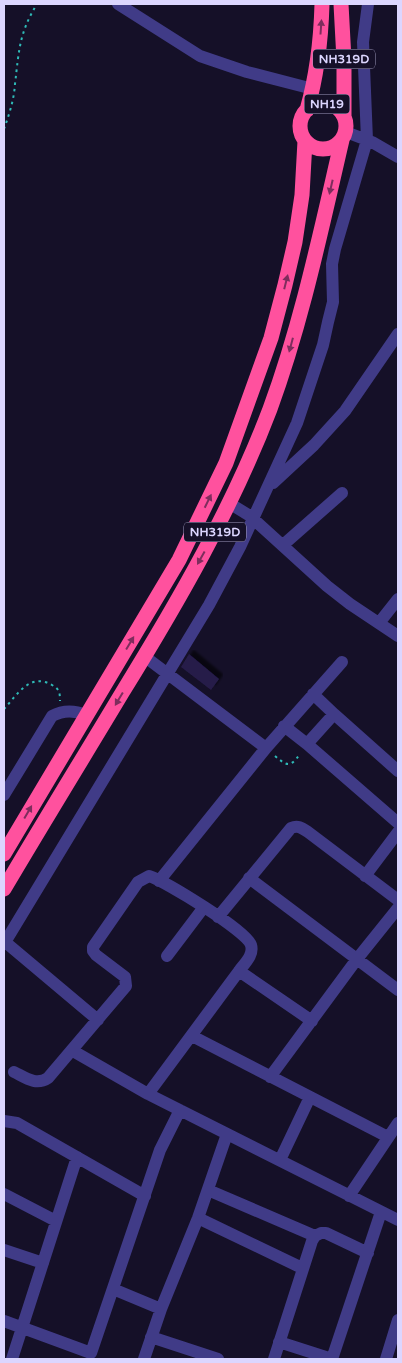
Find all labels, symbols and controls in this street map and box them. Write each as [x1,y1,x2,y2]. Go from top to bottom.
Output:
one-way arrow [317,19,325,35]
road number: NH319D [313,50,375,68]
road number: NH19 [304,95,350,114]
one-way arrow [327,180,335,195]
one-way arrow [282,274,290,289]
one-way arrow [286,337,294,352]
one-way arrow [204,493,212,508]
road number: NH319D [184,522,246,542]
one-way arrow [196,552,205,565]
one-way arrow [125,636,134,649]
one-way arrow [114,692,123,705]
one-way arrow [24,806,33,819]

